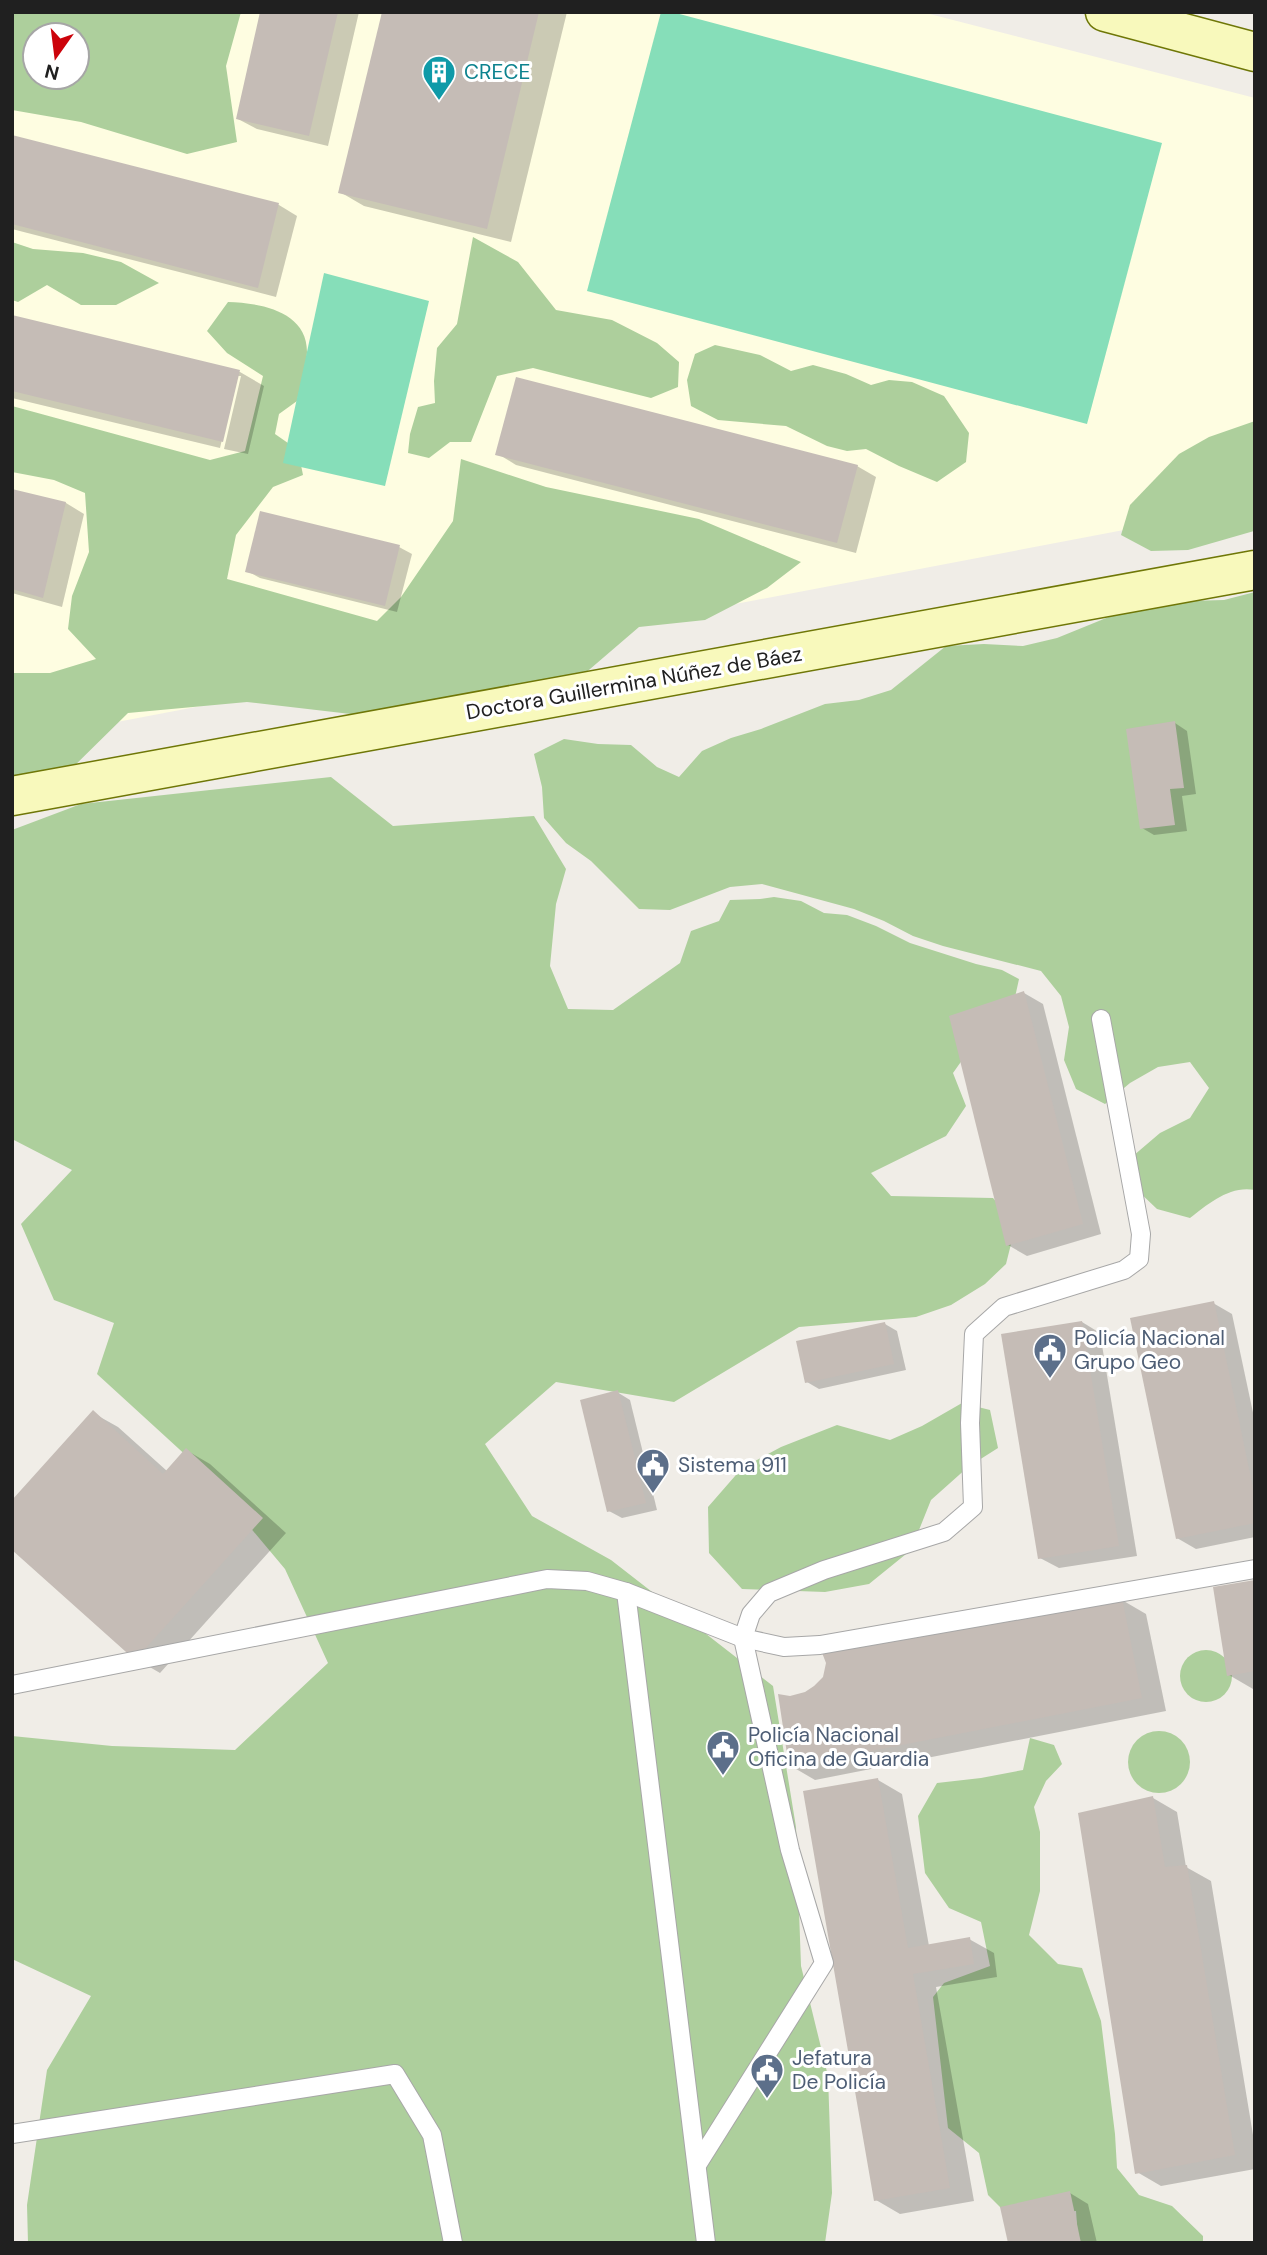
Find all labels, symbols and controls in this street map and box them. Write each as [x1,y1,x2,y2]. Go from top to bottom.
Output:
north arrow [21,21,91,91]
building icon: CRECE [420,53,458,102]
text: N [42,58,62,86]
place label: CRECE [464,58,530,86]
street label: Doctora Guillermina Núñez de Báez [464,640,804,726]
place label: Policía Nacional Grupo Geo [1074,1324,1225,1376]
public building icon: Policía Nacional Grupo Geo [1031,1331,1069,1380]
public building icon: Sistema 911 [634,1446,672,1495]
place label: Sistema 911 [678,1451,787,1479]
place label: Policía Nacional Oficina de Guardia [748,1721,929,1773]
public building icon: Policía Nacional Oficina de Guardia [704,1728,742,1777]
place label: Jefatura De Policía [792,2044,886,2096]
public building icon: Jefatura De Policía [748,2051,786,2100]

